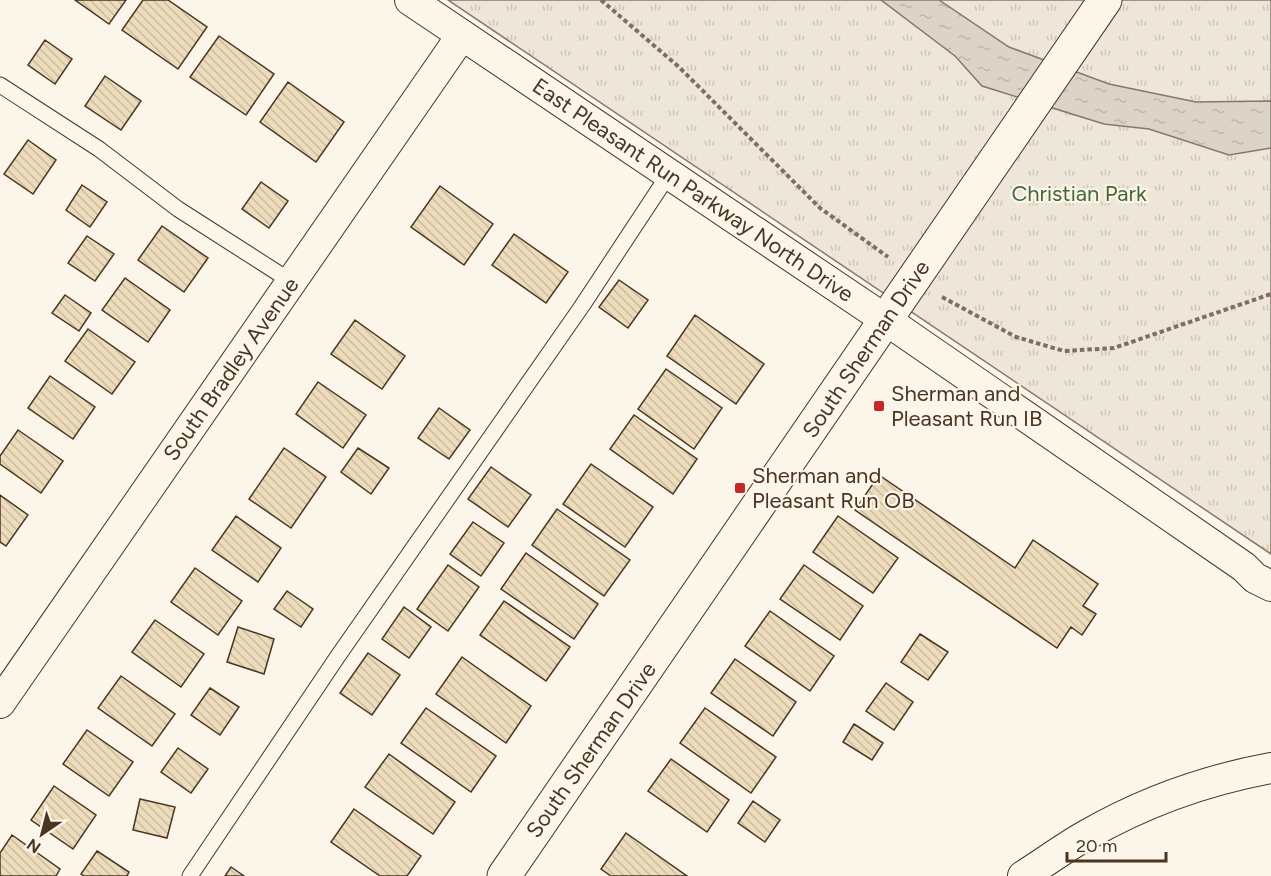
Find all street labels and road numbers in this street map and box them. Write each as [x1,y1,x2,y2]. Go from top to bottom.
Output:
street label: East Pleasant Run Parkway North Drive [527,72,859,308]
street label: South Sherman Drive [797,255,935,443]
street label: South Bradley Avenue [158,272,304,466]
street label: South Sherman Drive [520,657,662,843]

